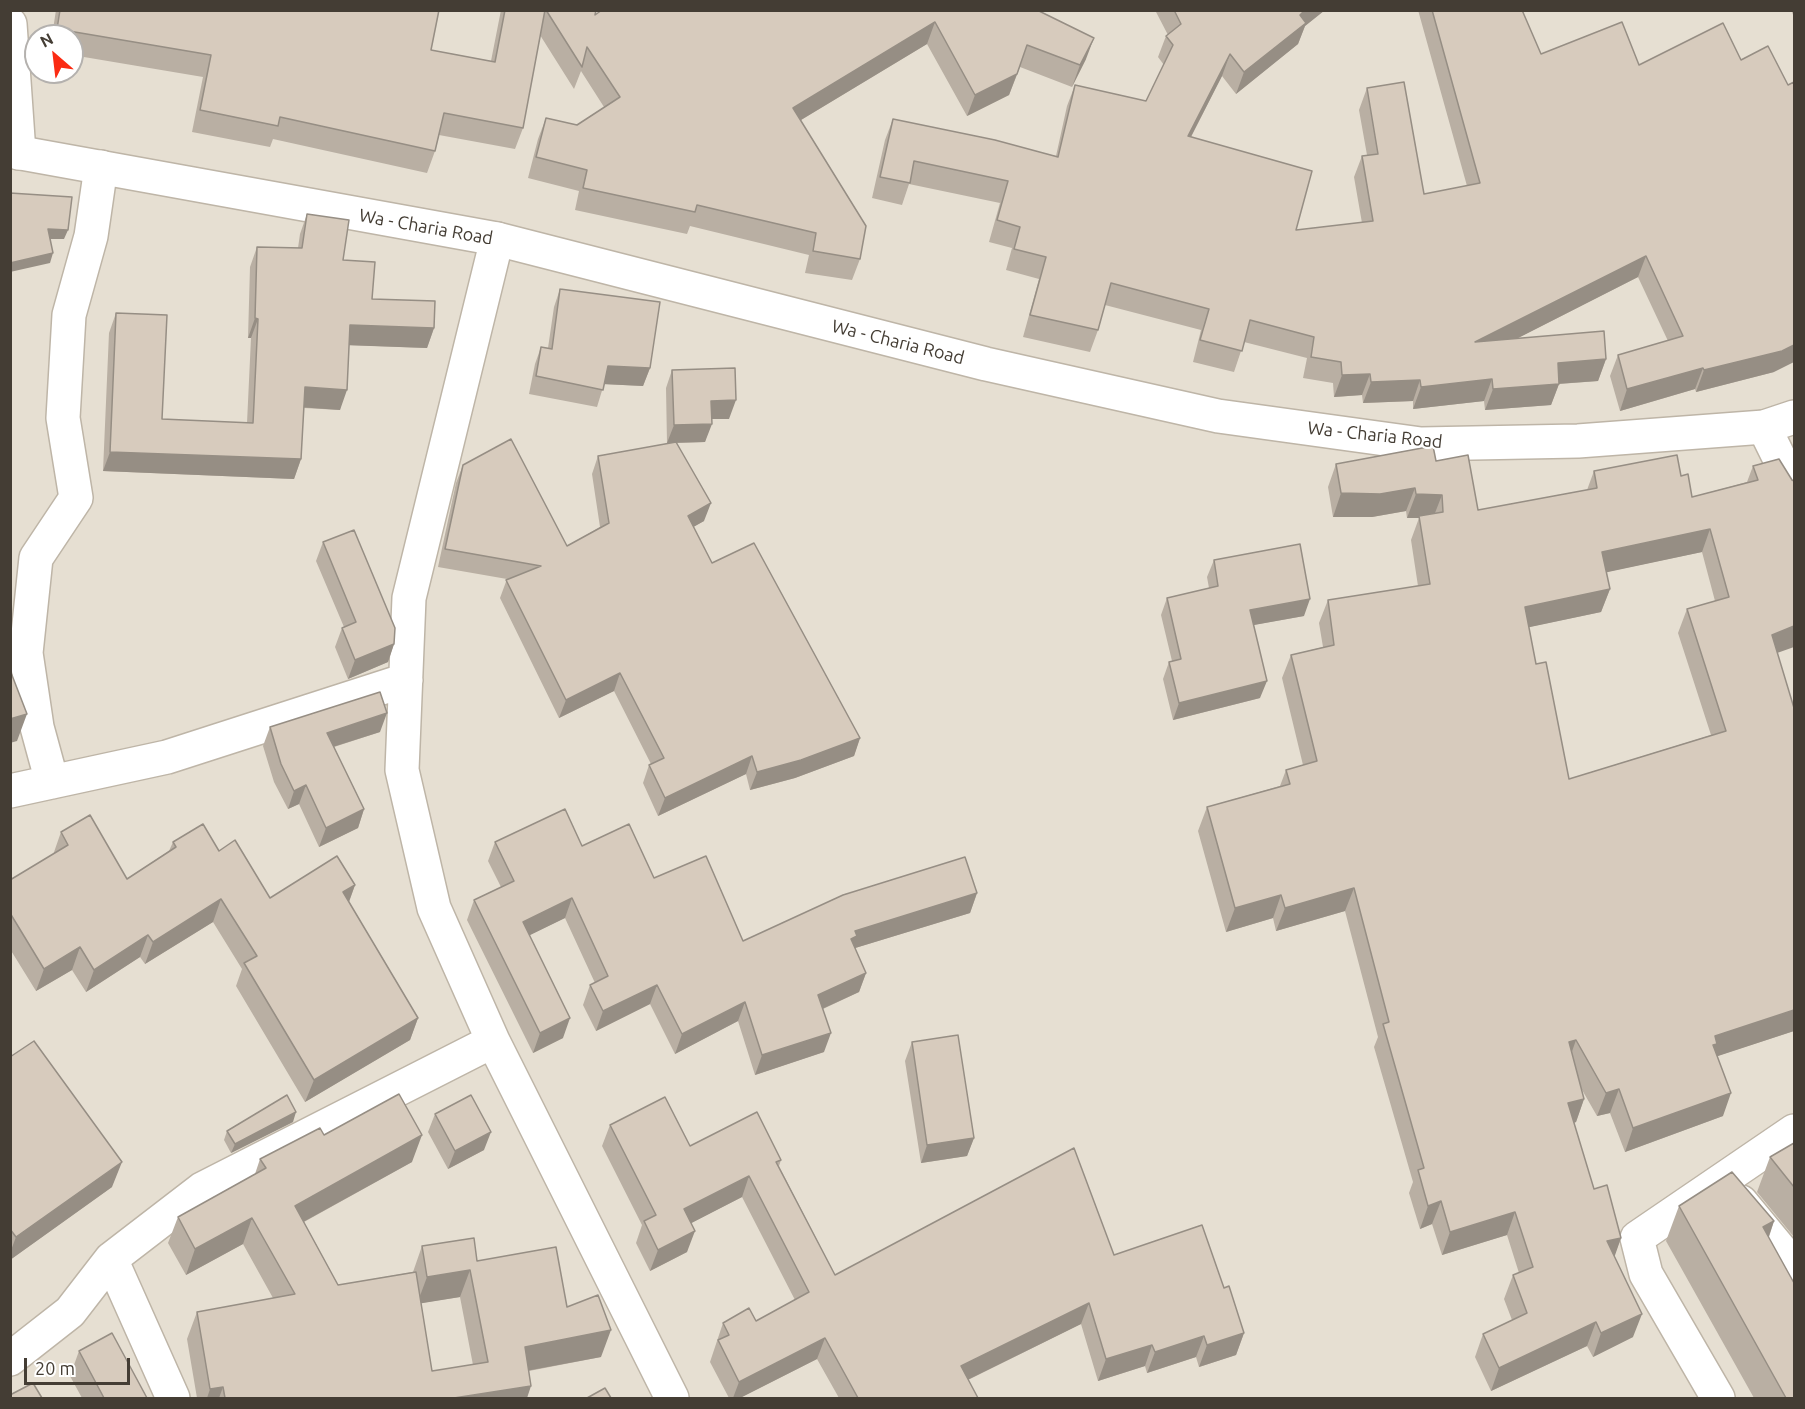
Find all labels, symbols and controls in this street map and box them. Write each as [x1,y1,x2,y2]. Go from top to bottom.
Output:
north arrow [24,24,84,84]
text: N [37,29,56,51]
street label: Wa - Charia Road [357,205,495,249]
street label: Wa - Charia Road [830,315,966,369]
street label: Wa - Charia Road [1306,417,1444,453]
scale bar [27,1346,134,1384]
text: 20 m [35,1358,75,1378]

